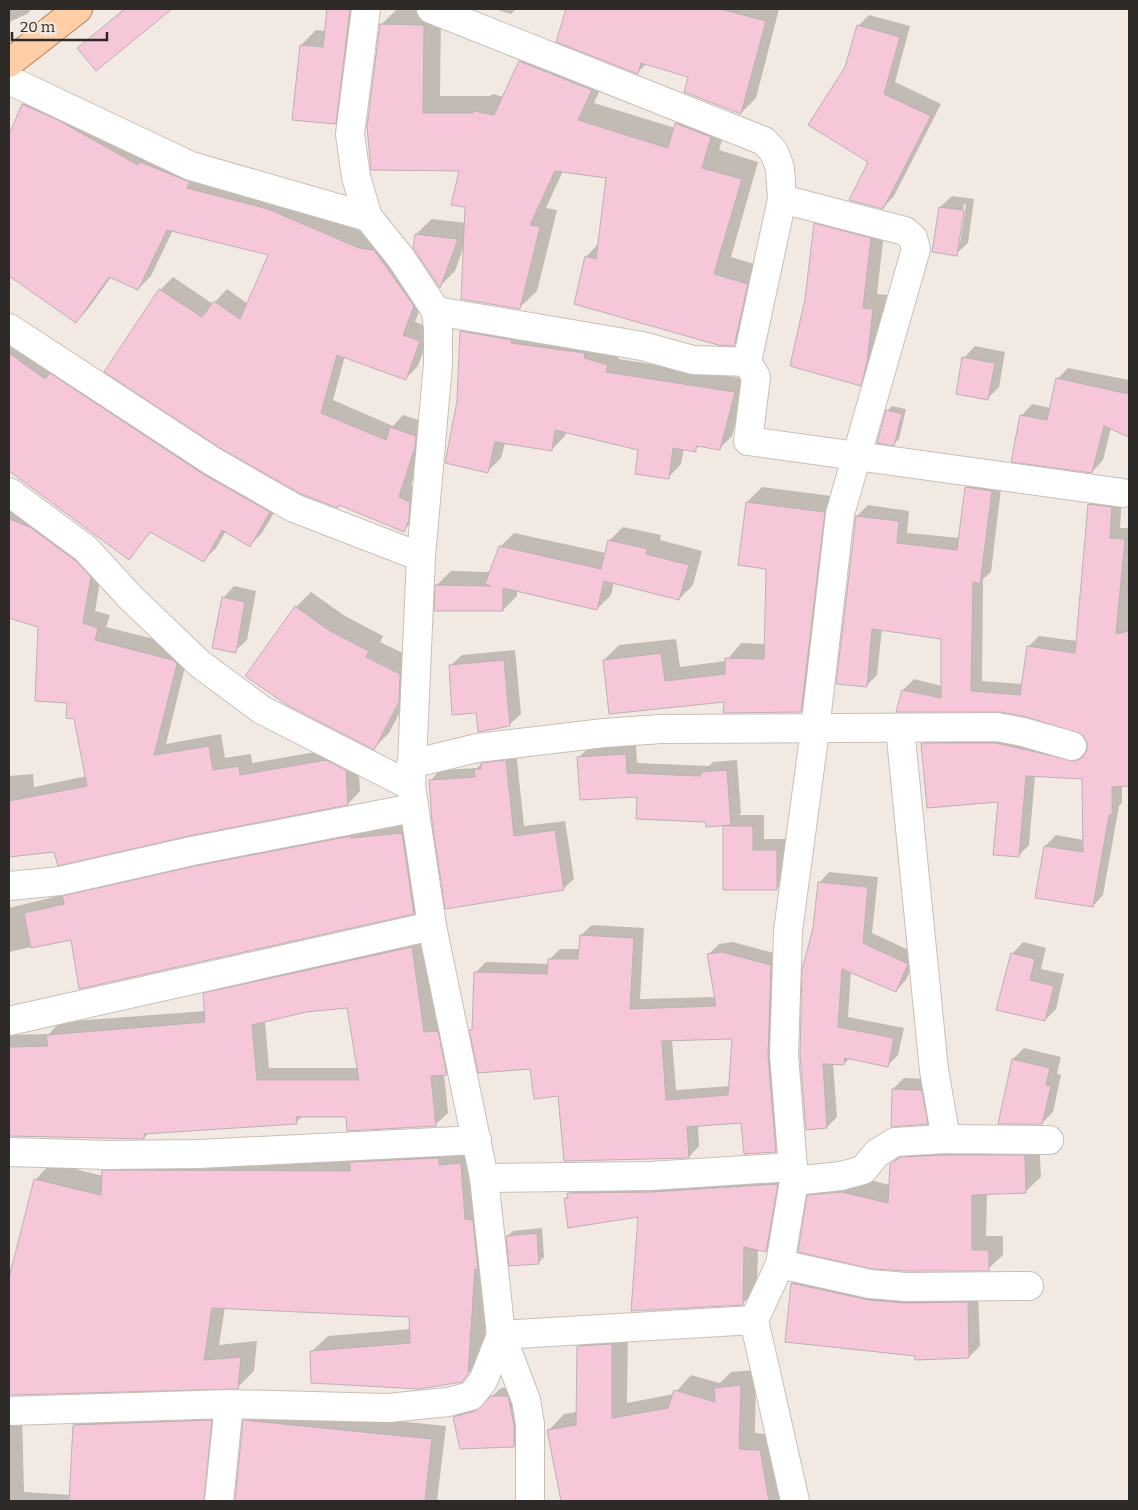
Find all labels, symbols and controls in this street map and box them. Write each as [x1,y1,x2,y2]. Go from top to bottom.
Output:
scale bar [12,10,108,42]
text: 20 m [20,18,56,36]

